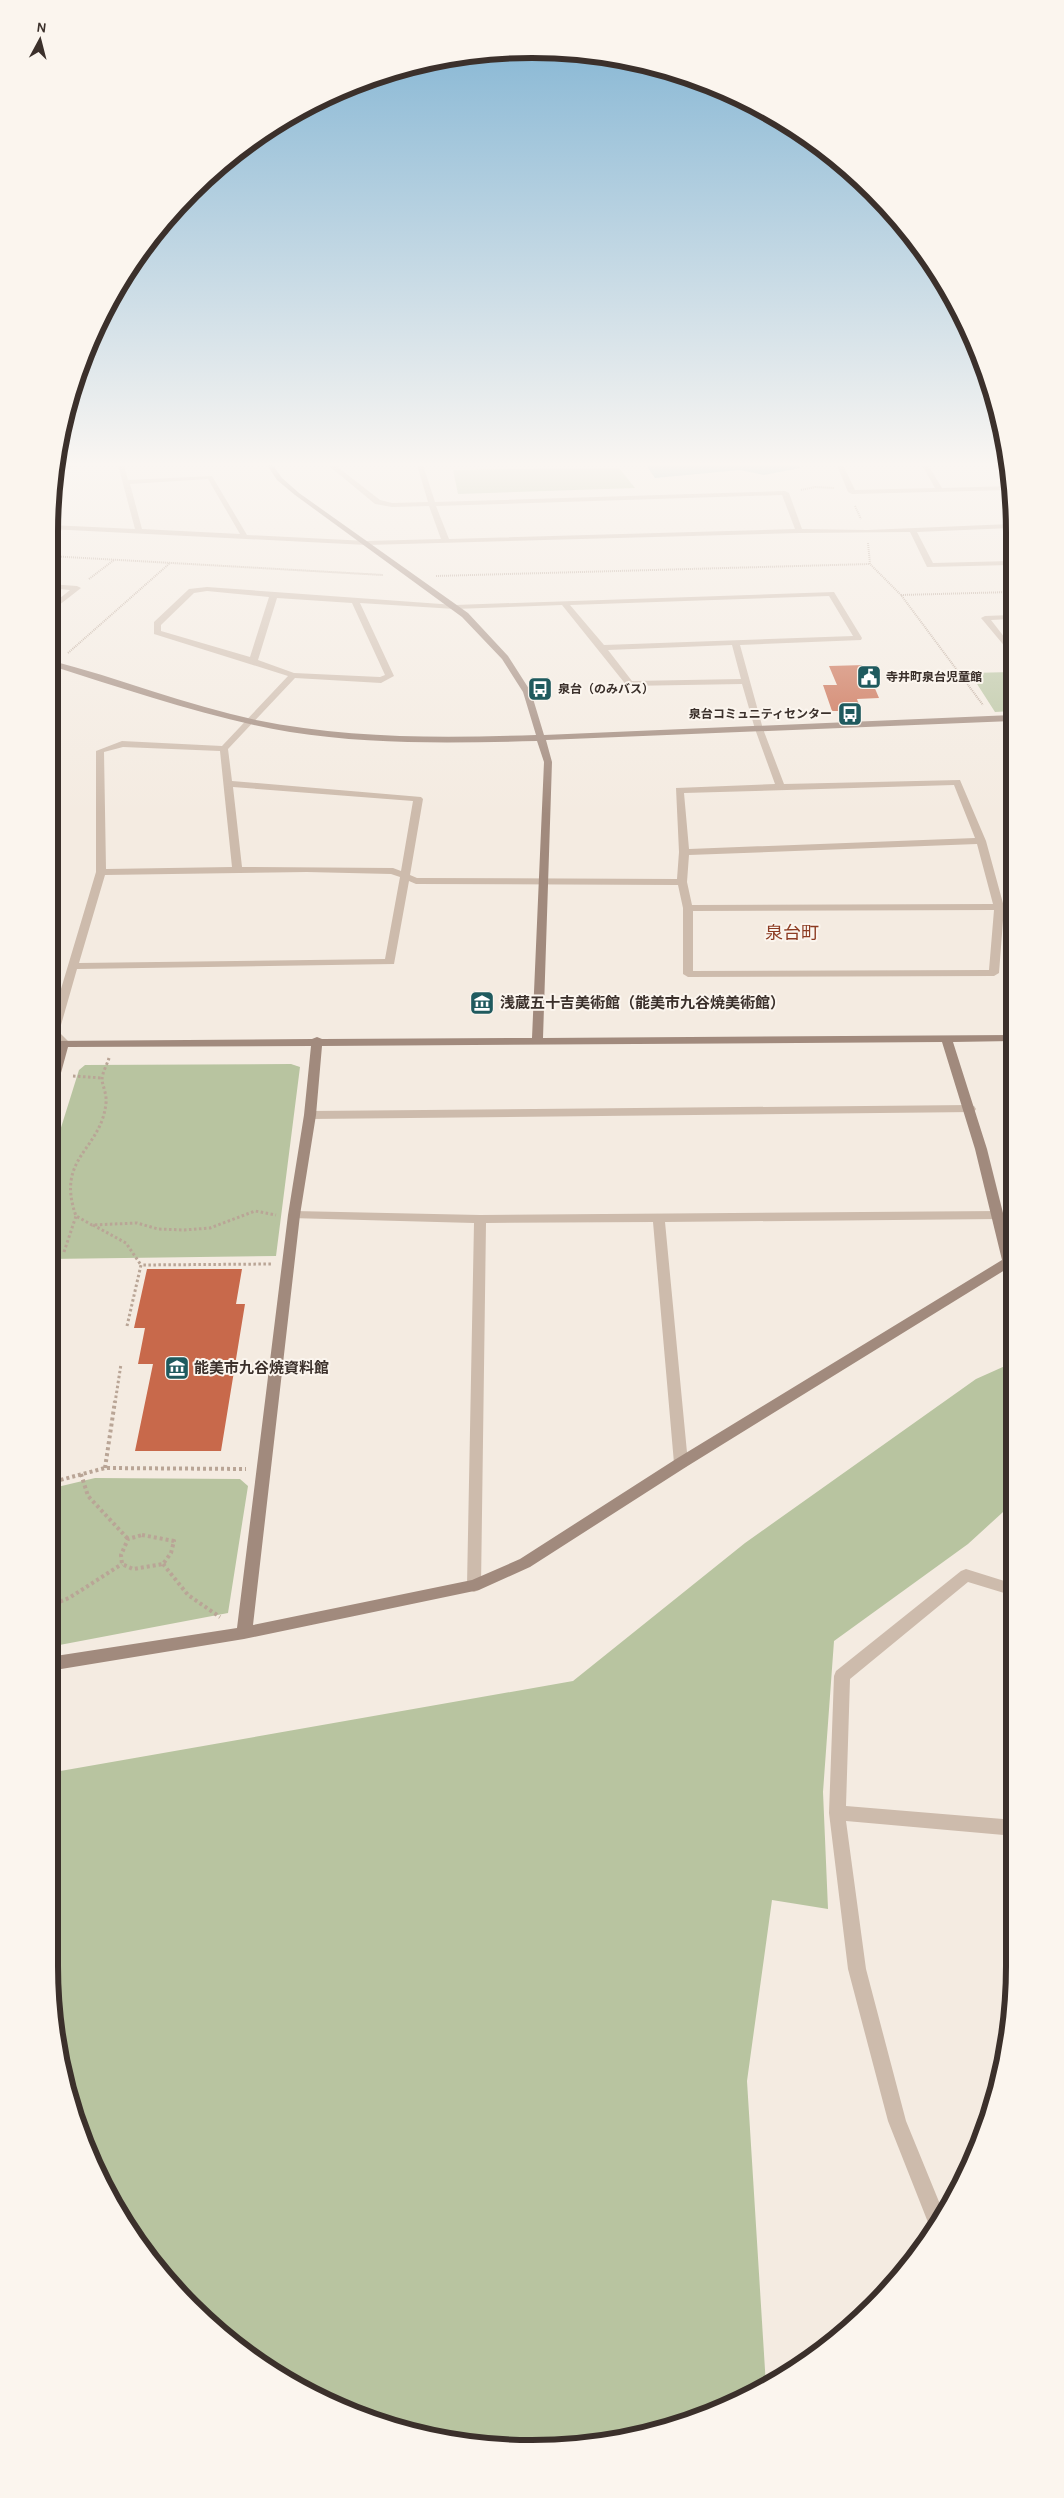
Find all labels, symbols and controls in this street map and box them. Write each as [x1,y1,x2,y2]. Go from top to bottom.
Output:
north arrow [15,15,65,65]
text: N [36,19,48,37]
public building icon: 寺井町泉台児童館 [856,664,882,690]
place label: 寺井町泉台児童館 [886,670,982,684]
bus stop icon: 泉台（のみバス） [527,676,553,702]
place label: 泉台（のみバス） [558,682,654,696]
bus stop icon: 泉台コミュニティセンター [837,701,863,727]
place label: 泉台コミュニティセンター [689,707,832,721]
district label: 泉台町 [765,922,819,944]
museum icon: 浅蔵五十吉美術館（能美市九谷焼美術館） [469,990,495,1016]
place label: 浅蔵五十吉美術館（能美市九谷焼美術館） [500,994,785,1012]
museum icon: 能美市九谷焼資料館 [164,1355,190,1381]
place label: 能美市九谷焼資料館 [194,1359,329,1377]

